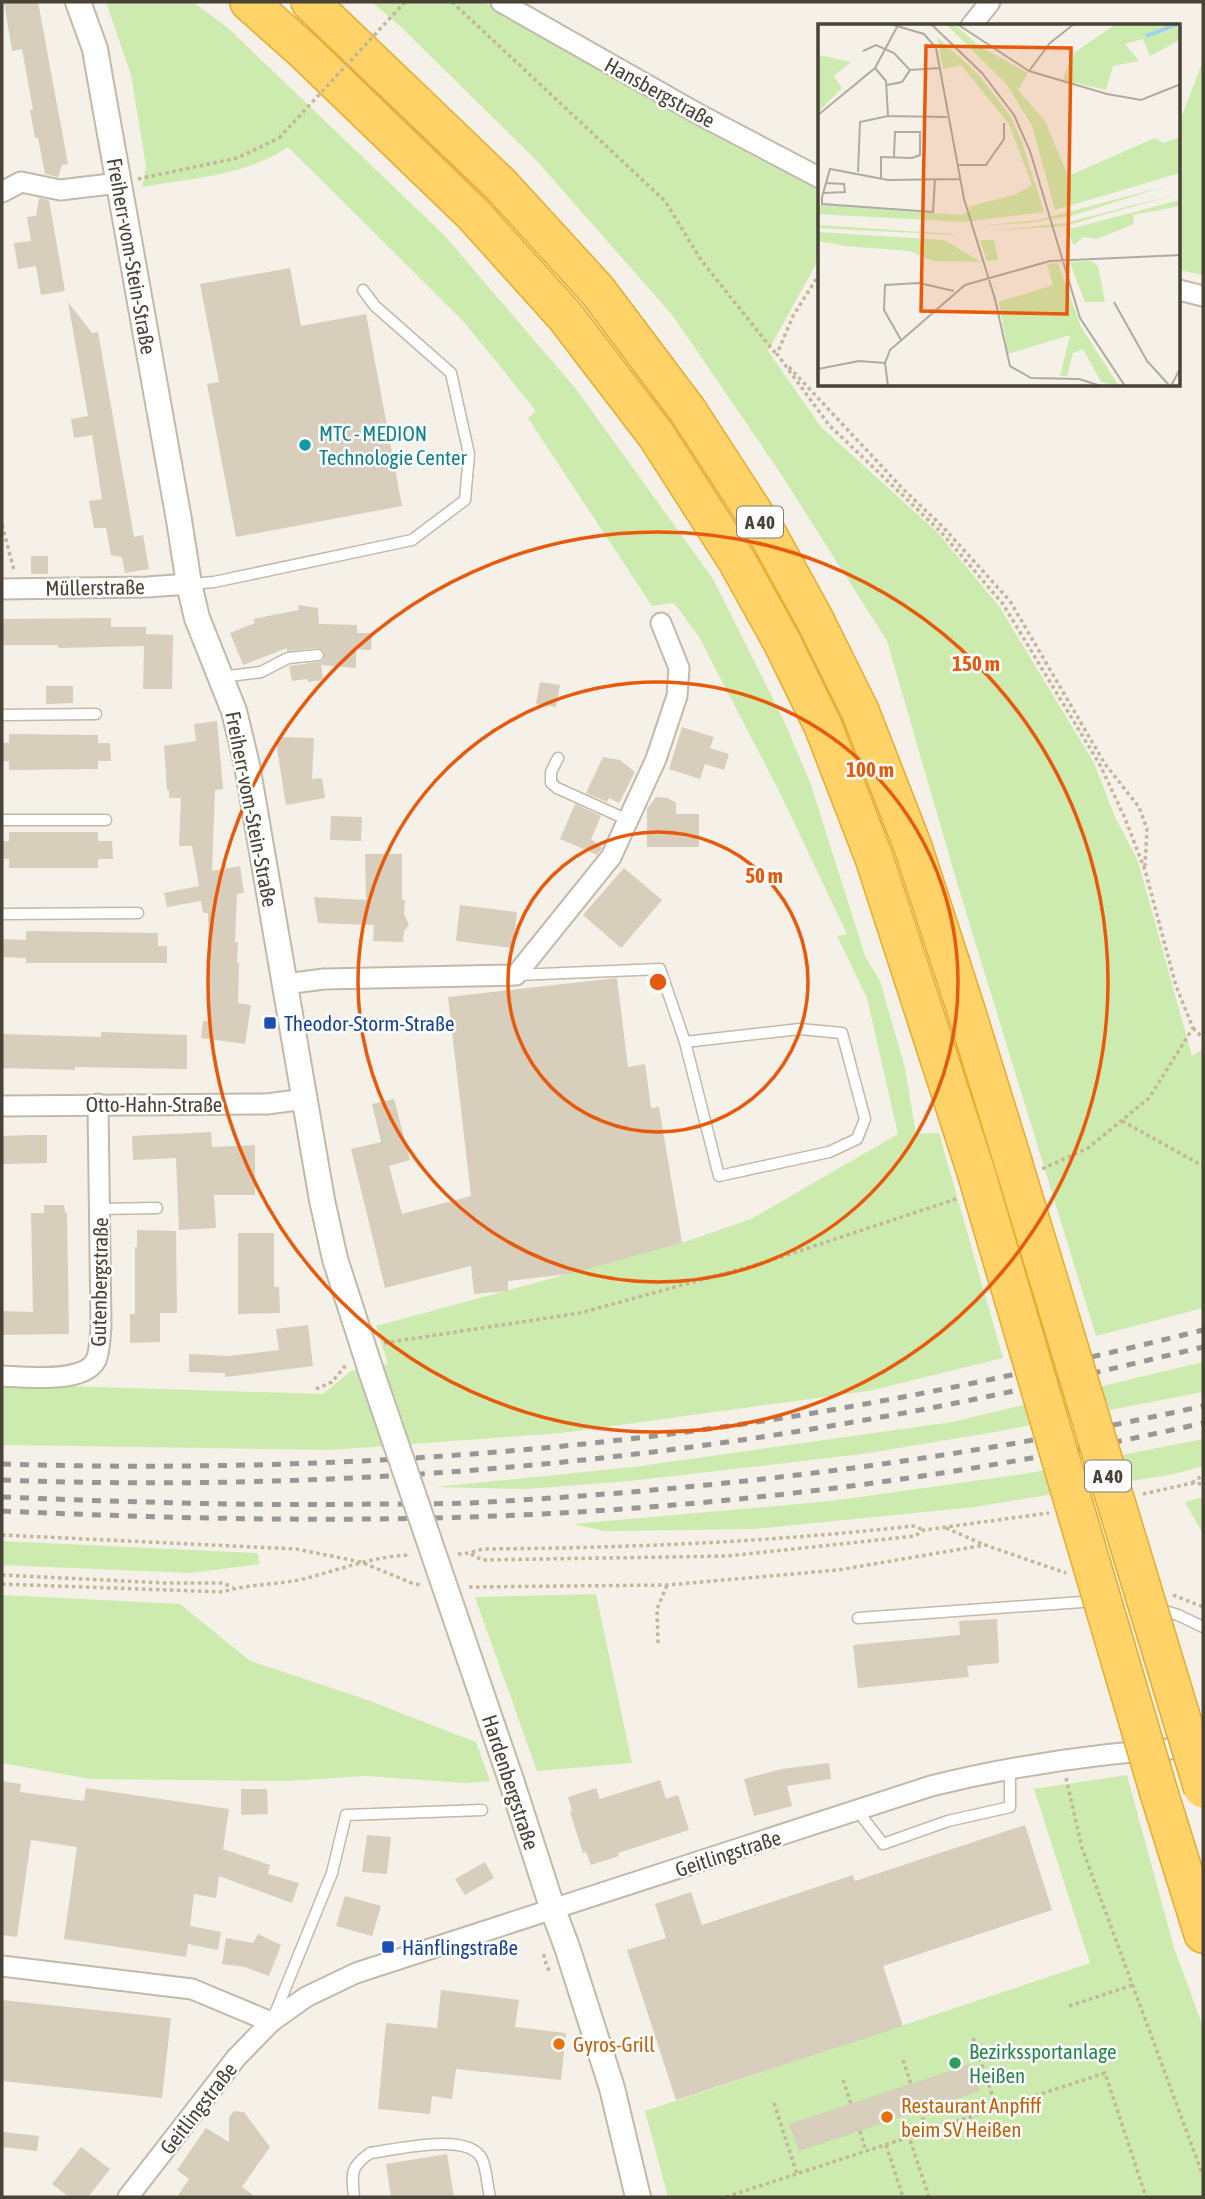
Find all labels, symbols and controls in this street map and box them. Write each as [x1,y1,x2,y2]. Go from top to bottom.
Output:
inset map [818,24,1180,387]
street label: Hansbergstraße [601,52,719,132]
street label: Freiherr-vom-Stein-Straße [103,156,161,356]
place label: MTC - MEDION Technologie Center [319,421,467,469]
marker: MTC - MEDION Technologie Center [297,437,313,453]
road number: A 40 [737,506,783,538]
street label: Müllerstraße [45,574,145,600]
text: 150 m [952,651,1000,675]
street label: Freiherr-vom-Stein-Straße [221,709,283,909]
text: 100 m [846,757,894,781]
text: 50 m [745,863,783,887]
centre of rings [646,970,670,994]
place label: Theodor-Storm-Straße [284,1011,454,1035]
marker: Theodor-Storm-Straße [262,1015,278,1031]
street label: Otto-Hahn-Straße [86,1092,222,1116]
street label: Gutenbergstraße [86,1217,112,1347]
road number: A 40 [1085,1460,1131,1492]
street label: Hardenbergstraße [478,1712,544,1852]
street label: Geitlingstraße [672,1825,784,1881]
place label: Hänflingstraße [402,1935,518,1959]
marker: Hänflingstraße [380,1939,396,1955]
place label: Gyros-Grill [573,2032,655,2056]
marker: Gyros-Grill [551,2036,567,2052]
place label: Bezirkssportanlage Heißen [969,2039,1116,2087]
marker: Bezirkssportanlage Heißen [947,2055,963,2071]
street label: Geitlingstraße [155,2057,241,2159]
place label: Restaurant Anpfiff beim SV Heißen [901,2093,1042,2141]
marker: Restaurant Anpfiff beim SV Heißen [879,2109,895,2125]

